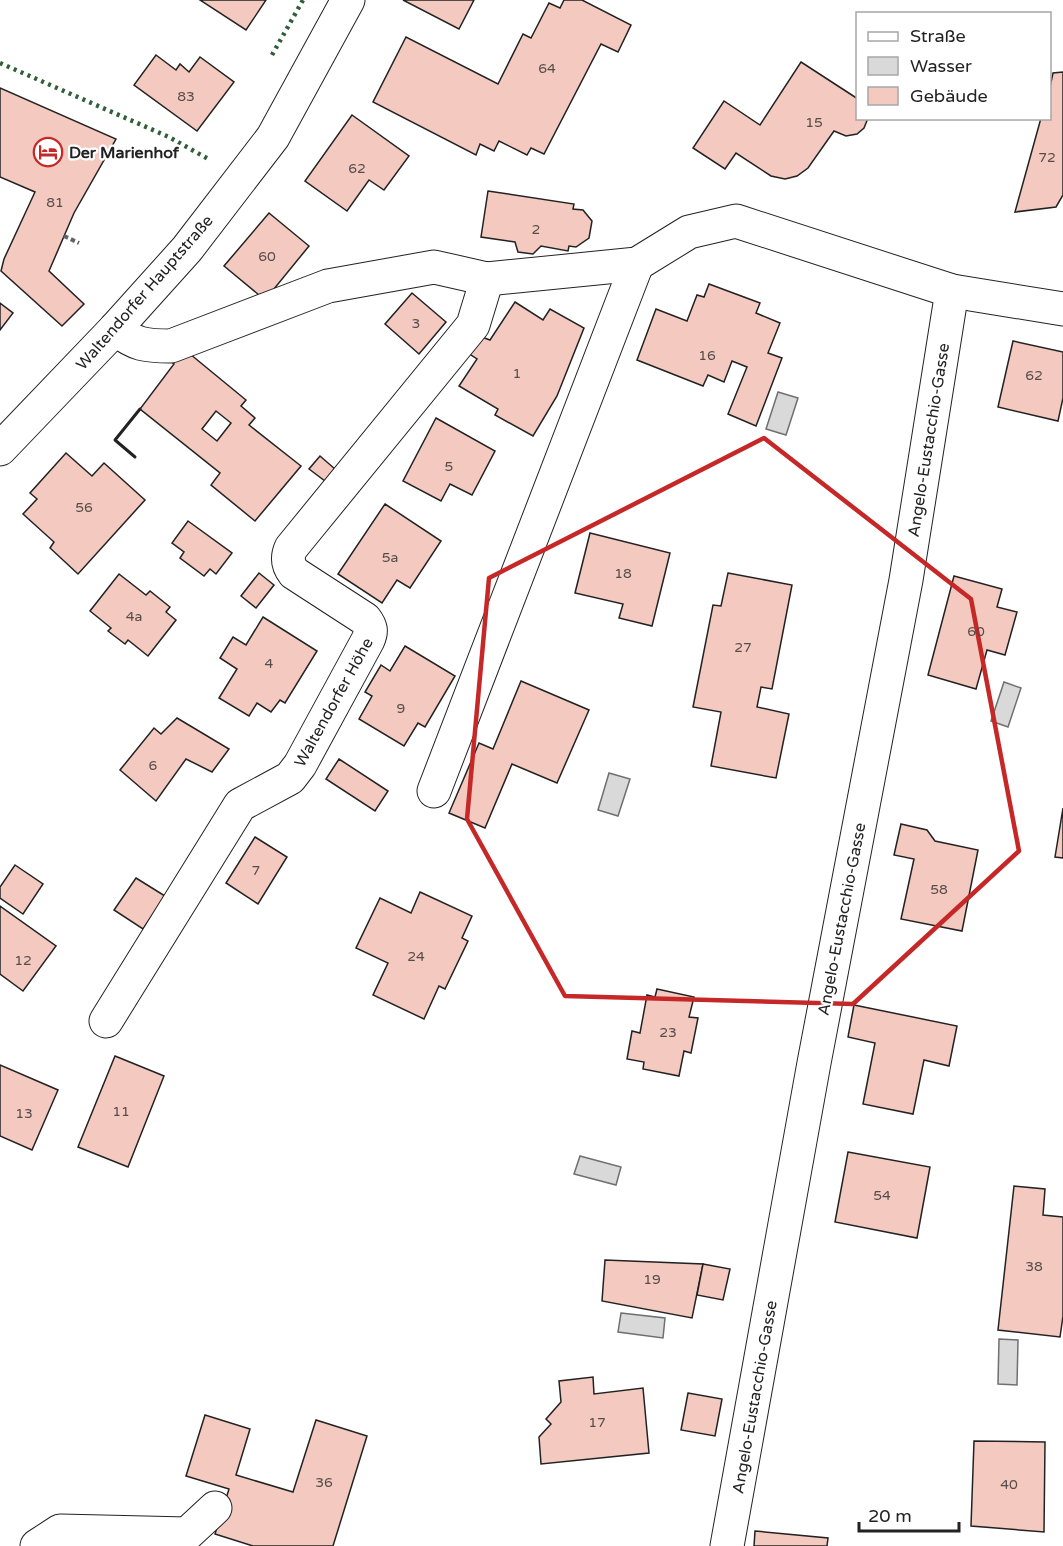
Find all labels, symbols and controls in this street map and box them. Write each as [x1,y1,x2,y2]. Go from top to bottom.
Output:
legend [856,12,1051,120]
text: Straße [910,25,966,47]
text: Wasser [910,55,972,77]
house number: 64 [538,60,556,77]
text: Gebäude [910,85,988,107]
house number: 83 [177,88,195,105]
house number: 15 [805,114,823,131]
hotel icon: Der Marienhof [32,136,64,168]
place label: Der Marienhof [69,143,180,163]
house number: 72 [1038,149,1056,166]
house number: 62 [348,160,366,177]
house number: 81 [46,194,64,211]
street label: Waltendorfer Hauptstraße [72,211,218,374]
house number: 2 [532,221,540,238]
house number: 60 [258,248,276,265]
house number: 3 [412,315,420,332]
street label: Angelo-Eustacchio-Gasse [904,342,954,538]
house number: 16 [698,347,716,364]
house number: 1 [513,365,521,382]
house number: 62 [1025,367,1043,384]
house number: 5 [445,458,453,475]
house number: 56 [75,499,93,516]
house number: 5a [382,549,398,566]
house number: 18 [614,565,632,582]
house number: 4a [126,608,142,625]
house number: 60 [967,623,985,640]
street label: Waltendorfer Höhe [290,634,378,771]
house number: 27 [734,639,752,656]
house number: 4 [265,655,274,672]
house number: 9 [397,700,405,717]
house number: 6 [149,757,158,774]
street label: Angelo-Eustacchio-Gasse [813,821,870,1017]
house number: 7 [252,862,260,879]
house number: 58 [930,881,948,898]
house number: 24 [407,948,425,965]
house number: 12 [14,952,32,969]
house number: 23 [659,1024,677,1041]
house number: 11 [112,1103,130,1120]
house number: 13 [15,1105,33,1122]
house number: 54 [873,1187,891,1204]
house number: 38 [1025,1258,1043,1275]
house number: 19 [643,1271,661,1288]
street label: Angelo-Eustacchio-Gasse [728,1299,782,1495]
house number: 17 [588,1414,606,1431]
house number: 36 [315,1474,333,1491]
house number: 40 [1000,1476,1018,1493]
scale bar [859,1495,960,1533]
text: 20 m [868,1505,912,1527]

